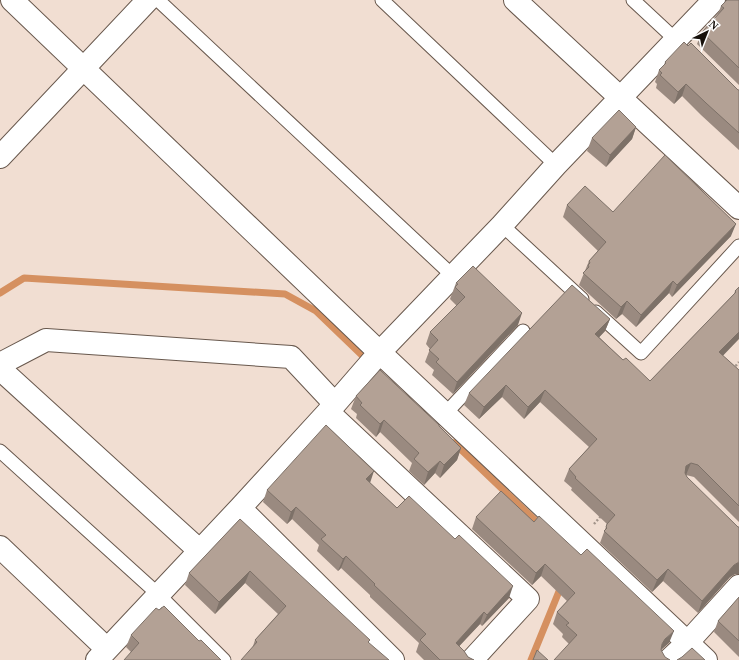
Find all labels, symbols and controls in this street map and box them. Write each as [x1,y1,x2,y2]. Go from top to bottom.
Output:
north arrow [687,12,727,52]
text: N [707,18,721,32]

